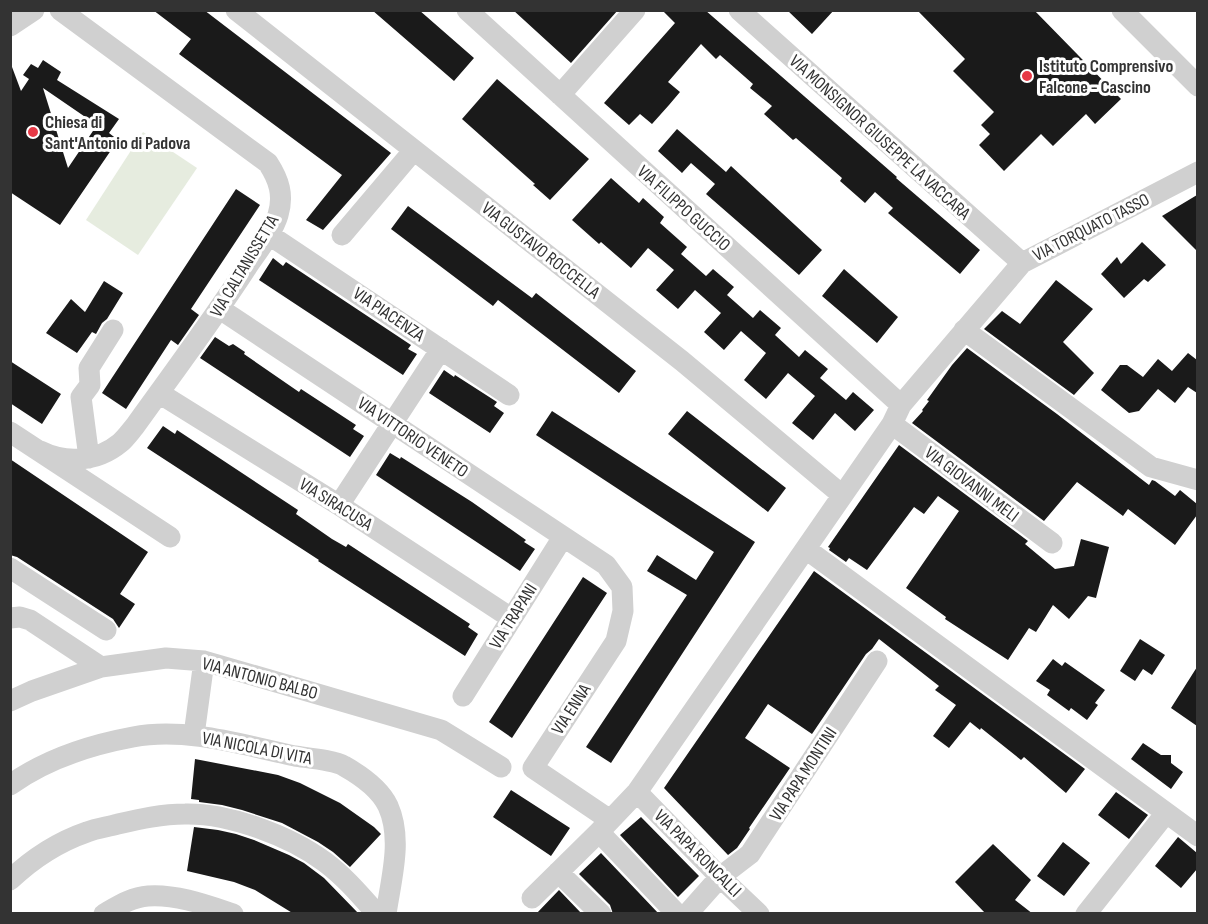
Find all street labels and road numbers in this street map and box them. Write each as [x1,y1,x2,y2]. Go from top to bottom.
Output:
street label: VIA MONSIGNOR GIUSEPPE LA VACCARA [785,51,975,224]
street label: VIA FILIPPO GUCCIO [633,161,735,256]
street label: VIA TORQUATO TASSO [1029,189,1153,266]
street label: VIA GUSTAVO ROCCELLA [477,198,604,303]
street label: VIA CALTANISSETTA [206,211,283,321]
street label: VIA PIACENZA [349,283,429,346]
street label: VIA VITTORIO VENETO [353,393,472,482]
street label: VIA GIOVANNI MELI [921,442,1023,527]
street label: VIA SIRACUSA [295,474,376,535]
street label: VIA TRAPANI [485,580,542,653]
street label: VIA ANTONIO BALBO [200,653,320,704]
street label: VIA ENNA [547,680,596,738]
street label: VIA PAPA MONTINI [765,723,841,825]
street label: VIA NICOLA DI VITA [200,728,314,769]
street label: VIA PAPA RONCALLI [650,805,746,901]

